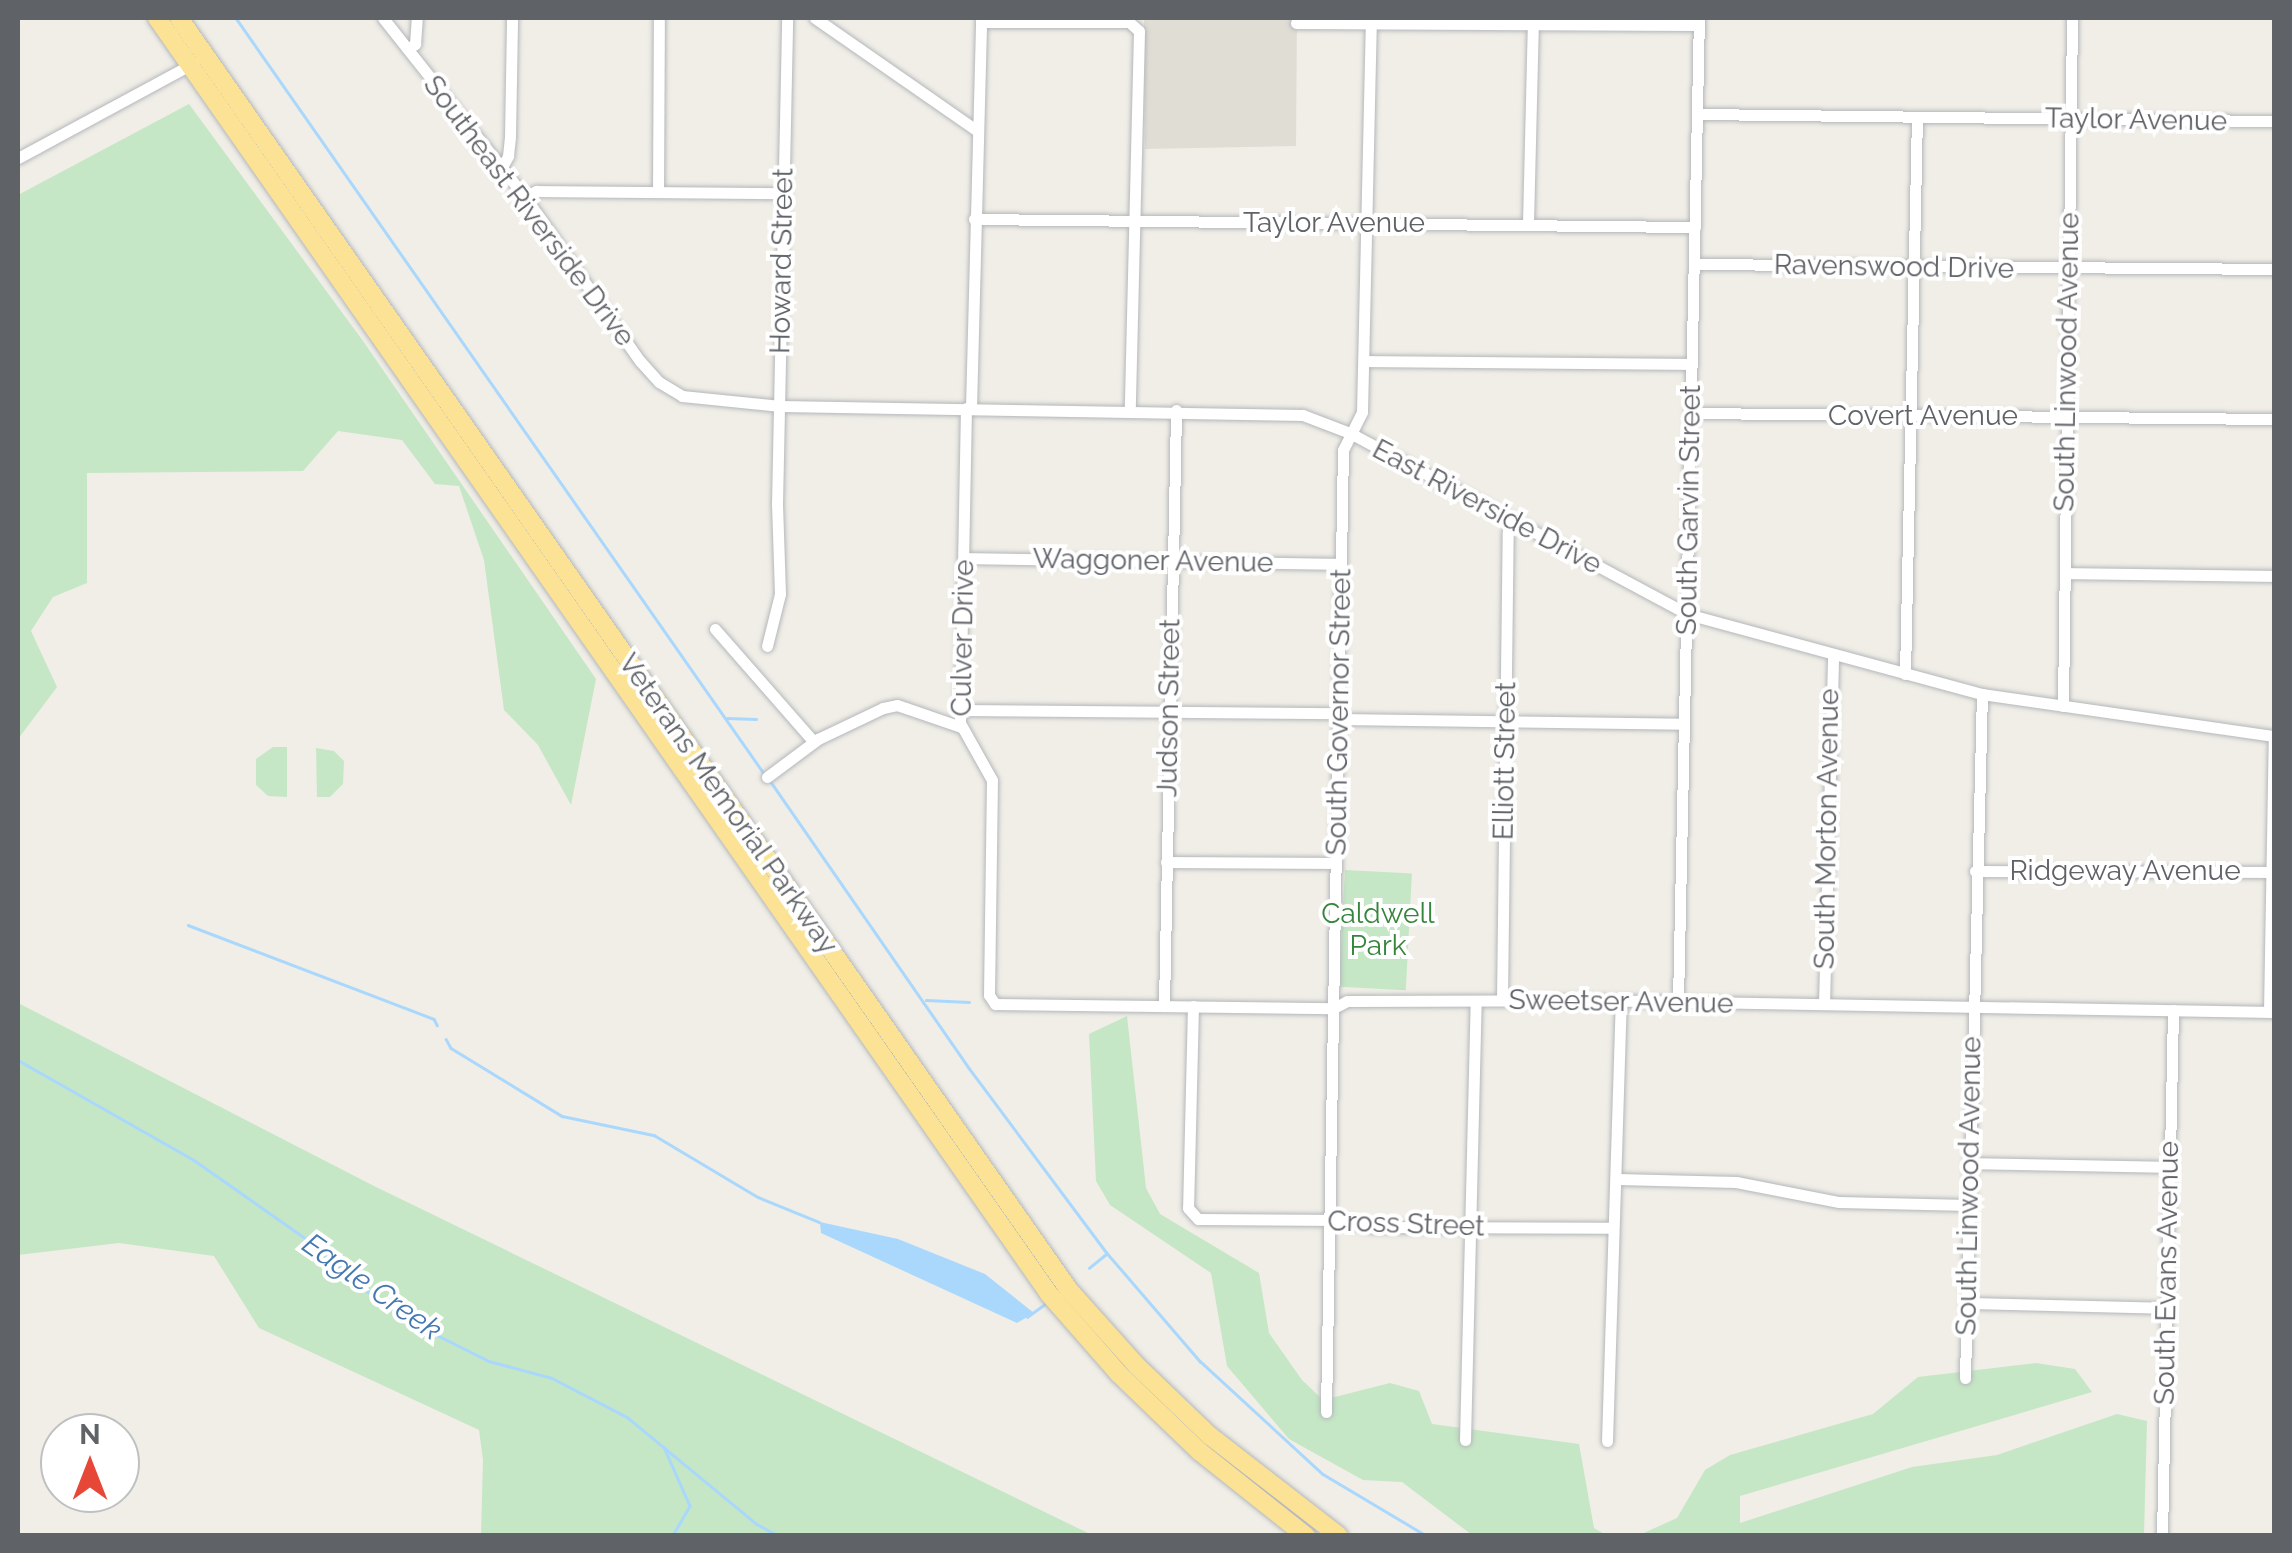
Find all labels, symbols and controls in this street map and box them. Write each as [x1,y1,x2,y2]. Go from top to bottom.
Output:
street label: Southeast Riverside Drive [416,69,642,353]
street label: Taylor Avenue [2044,102,2228,138]
street label: Howard Street [764,168,800,354]
street label: Taylor Avenue [1242,206,1426,240]
street label: South Linwood Avenue [2048,212,2086,512]
street label: Ravenswood Drive [1774,248,2014,286]
street label: South Garvin Street [1670,385,1708,635]
street label: Covert Avenue [1828,399,2018,433]
street label: East Riverside Drive [1367,432,1607,582]
street label: Waggoner Avenue [1032,542,1274,580]
street label: Culver Drive [945,559,981,717]
street label: South Governor Street [1320,568,1358,856]
street label: Judson Street [1151,618,1187,798]
street label: Veterans Memorial Parkway [611,647,845,961]
street label: Elliott Street [1487,682,1523,840]
street label: South Morton Avenue [1808,688,1846,970]
street label: Ridgeway Avenue [2009,854,2241,888]
park label: Caldwell Park [1321,897,1435,963]
street label: Sweetser Avenue [1508,983,1734,1021]
street label: South Linwood Avenue [1950,1036,1988,1336]
street label: South Evans Avenue [2148,1140,2186,1406]
street label: Cross Street [1327,1204,1485,1244]
water label: Eagle Creek [295,1226,449,1348]
north arrow [40,1413,140,1513]
text: N [79,1418,101,1451]

